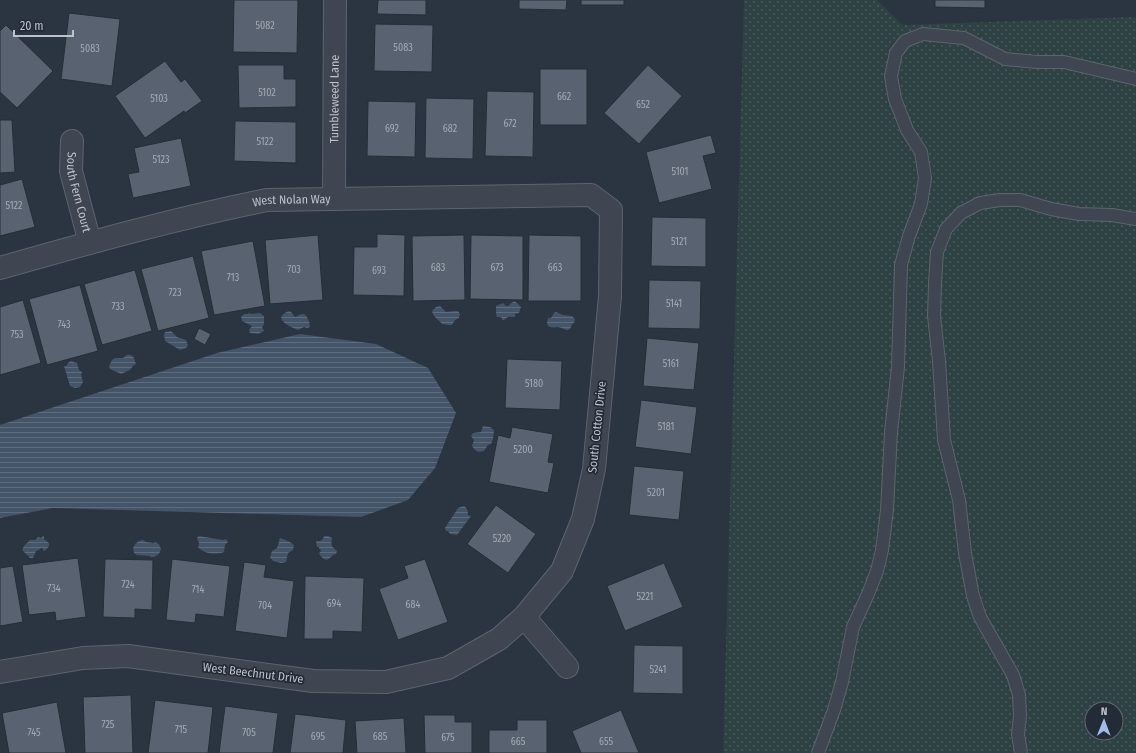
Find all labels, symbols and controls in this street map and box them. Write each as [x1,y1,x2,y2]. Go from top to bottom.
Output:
scale bar [14,12,73,38]
text: 20 m [20,19,44,33]
house number: 5082 [255,20,275,32]
house number: 5083 [393,42,413,54]
house number: 5083 [80,43,100,55]
street label: Tumbleweed Lane [327,55,342,143]
house number: 5102 [258,87,276,99]
house number: 662 [557,91,572,103]
house number: 5103 [150,93,168,105]
house number: 652 [636,99,650,111]
house number: 672 [503,118,517,130]
house number: 692 [385,123,400,135]
house number: 682 [443,123,458,135]
house number: 5122 [257,136,274,148]
street label: South Fern Court [64,152,94,234]
house number: 5123 [153,154,170,166]
house number: 5101 [672,166,688,178]
street label: West Nolan Way [251,192,331,210]
house number: 5122 [6,200,23,212]
house number: 5121 [671,236,687,248]
house number: 683 [431,262,446,274]
house number: 673 [490,262,504,274]
house number: 663 [548,262,563,274]
house number: 703 [287,264,301,276]
house number: 693 [372,265,386,277]
house number: 713 [227,272,240,284]
house number: 723 [169,287,182,299]
house number: 5141 [666,298,682,310]
house number: 733 [112,301,125,313]
house number: 743 [58,319,71,331]
house number: 753 [11,329,24,341]
house number: 5161 [663,358,679,370]
house number: 5180 [525,378,543,390]
street label: South Cotton Drive [585,380,609,474]
house number: 5181 [658,421,674,433]
house number: 5200 [513,444,533,456]
house number: 5201 [647,487,665,499]
house number: 5220 [493,533,511,545]
house number: 724 [122,579,135,591]
house number: 734 [47,583,61,595]
house number: 714 [192,584,204,596]
house number: 5221 [637,591,654,603]
house number: 694 [327,598,341,610]
house number: 684 [406,599,421,611]
house number: 704 [258,600,272,612]
street label: West Beechnut Drive [202,660,304,686]
house number: 5241 [650,664,666,676]
north arrow [1084,701,1124,741]
text: N [1101,705,1108,718]
house number: 725 [102,719,115,731]
house number: 715 [175,724,188,736]
house number: 745 [27,727,41,739]
house number: 705 [242,727,256,739]
house number: 695 [311,731,326,743]
house number: 685 [373,731,388,743]
house number: 675 [441,732,455,744]
house number: 665 [511,736,526,748]
house number: 655 [599,736,613,748]

